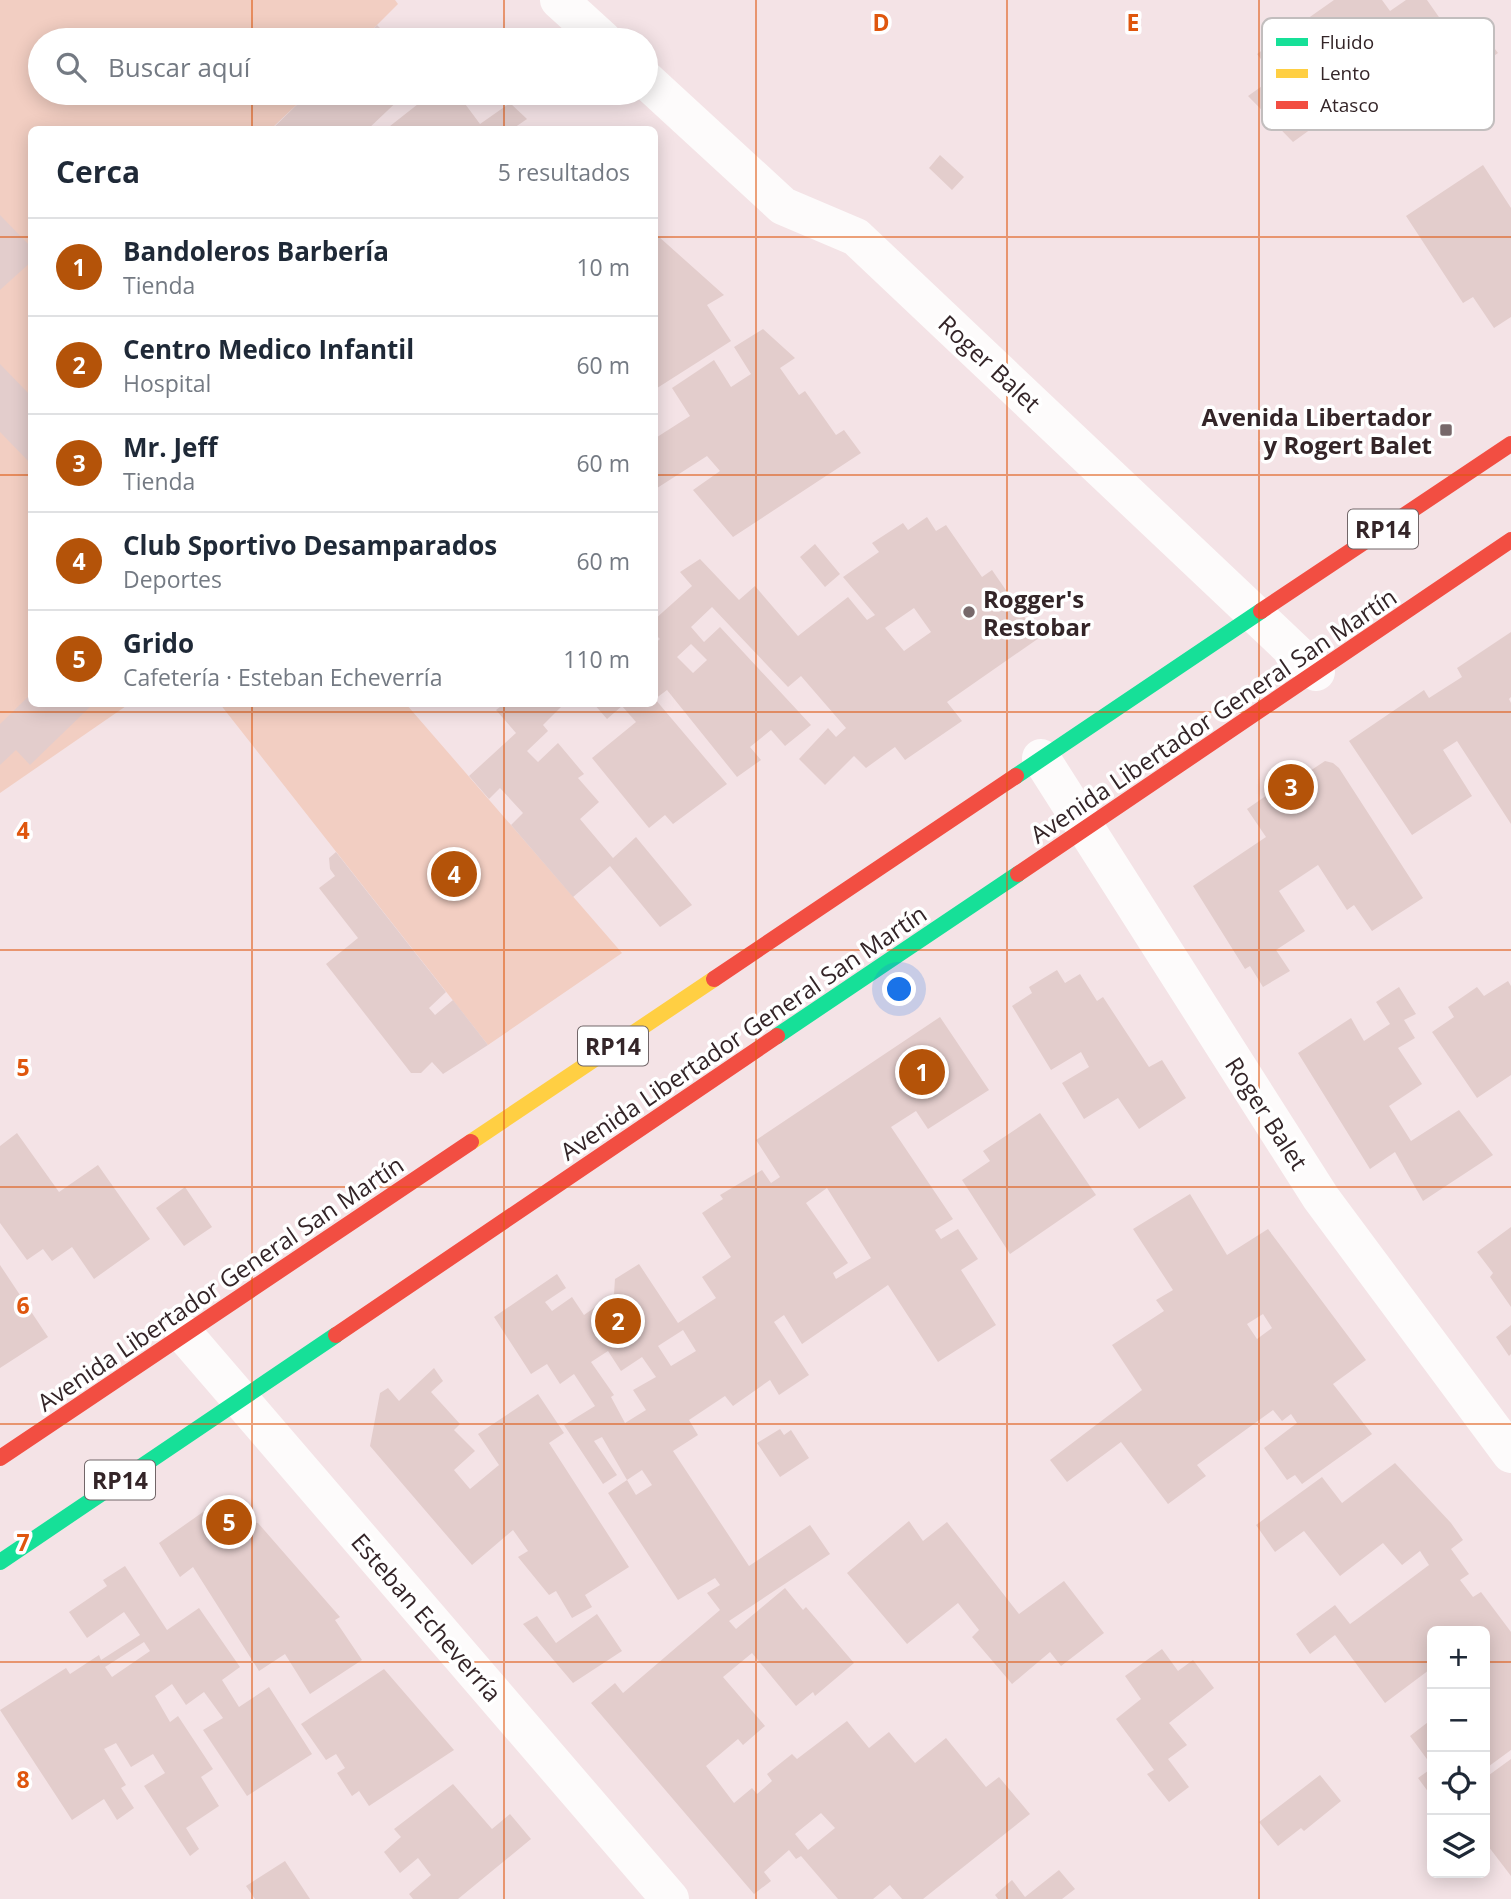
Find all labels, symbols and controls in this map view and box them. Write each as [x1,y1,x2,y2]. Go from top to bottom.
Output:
text: D [872,6,890,38]
text: E [1127,6,1139,38]
legend [1262,18,1494,130]
search box [28,28,658,105]
text: Fluido [1320,29,1374,55]
icon: search [52,48,90,86]
text: Buscar aquí [108,49,250,85]
text: Lento [1320,60,1370,86]
text: Atasco [1320,92,1379,118]
text: Cerca [56,151,140,192]
text: 5 resultados [498,156,630,188]
text: Bandoleros Barbería [123,233,389,269]
text: 1 [72,251,86,283]
text: 10 m [576,251,630,283]
text: Tienda [123,269,195,301]
street label: Roger Balet [932,307,1048,419]
text: Centro Medico Infantil [123,331,414,367]
text: 2 [72,349,86,381]
text: 60 m [576,349,630,381]
text: Hospital [123,367,211,399]
place label: Avenida Libertador y Rogert Balet [1202,400,1432,461]
marker: Avenida Libertador y Rogert Balet [1438,422,1454,438]
text: Mr. Jeff [123,429,218,465]
text: 3 [72,447,86,479]
text: 60 m [576,447,630,479]
text: Tienda [123,465,195,497]
road number: RP14 [1348,509,1418,548]
text: Club Sportivo Desamparados [123,527,497,563]
text: 4 [72,545,86,577]
text: 60 m [576,545,630,577]
text: Deportes [123,563,222,595]
street label: Avenida Libertador General San Martín [1023,580,1403,850]
place label: Rogger's Restobar [983,582,1091,643]
marker: Rogger's Restobar [961,604,977,620]
text: Grido [123,625,194,661]
text: 5 [72,643,86,675]
text: 110 m [563,643,630,675]
text: Cafetería · Esteban Echeverría [123,661,442,693]
pin: 3 [1268,761,1314,813]
text: 4 [16,814,30,846]
pin: 4 [431,848,477,900]
street label: Avenida Libertador General San Martín [553,897,933,1167]
your location [882,972,916,1006]
road number: RP14 [578,1026,648,1065]
pin: 1 [899,1046,945,1098]
street label: Roger Balet [1218,1050,1316,1176]
text: 5 [16,1051,30,1083]
street label: Avenida Libertador General San Martín [30,1148,410,1418]
text: 6 [16,1289,30,1321]
pin: 2 [595,1295,641,1347]
road number: RP14 [85,1460,155,1499]
pin: 5 [206,1496,252,1548]
text: 7 [16,1526,30,1558]
street label: Esteban Echeverría [345,1526,509,1708]
map controls [1427,1626,1490,1878]
button: + [1427,1626,1490,1689]
button: − [1427,1689,1490,1752]
button: locate [1427,1752,1490,1815]
text: 8 [16,1763,30,1795]
button: layers [1427,1815,1490,1878]

